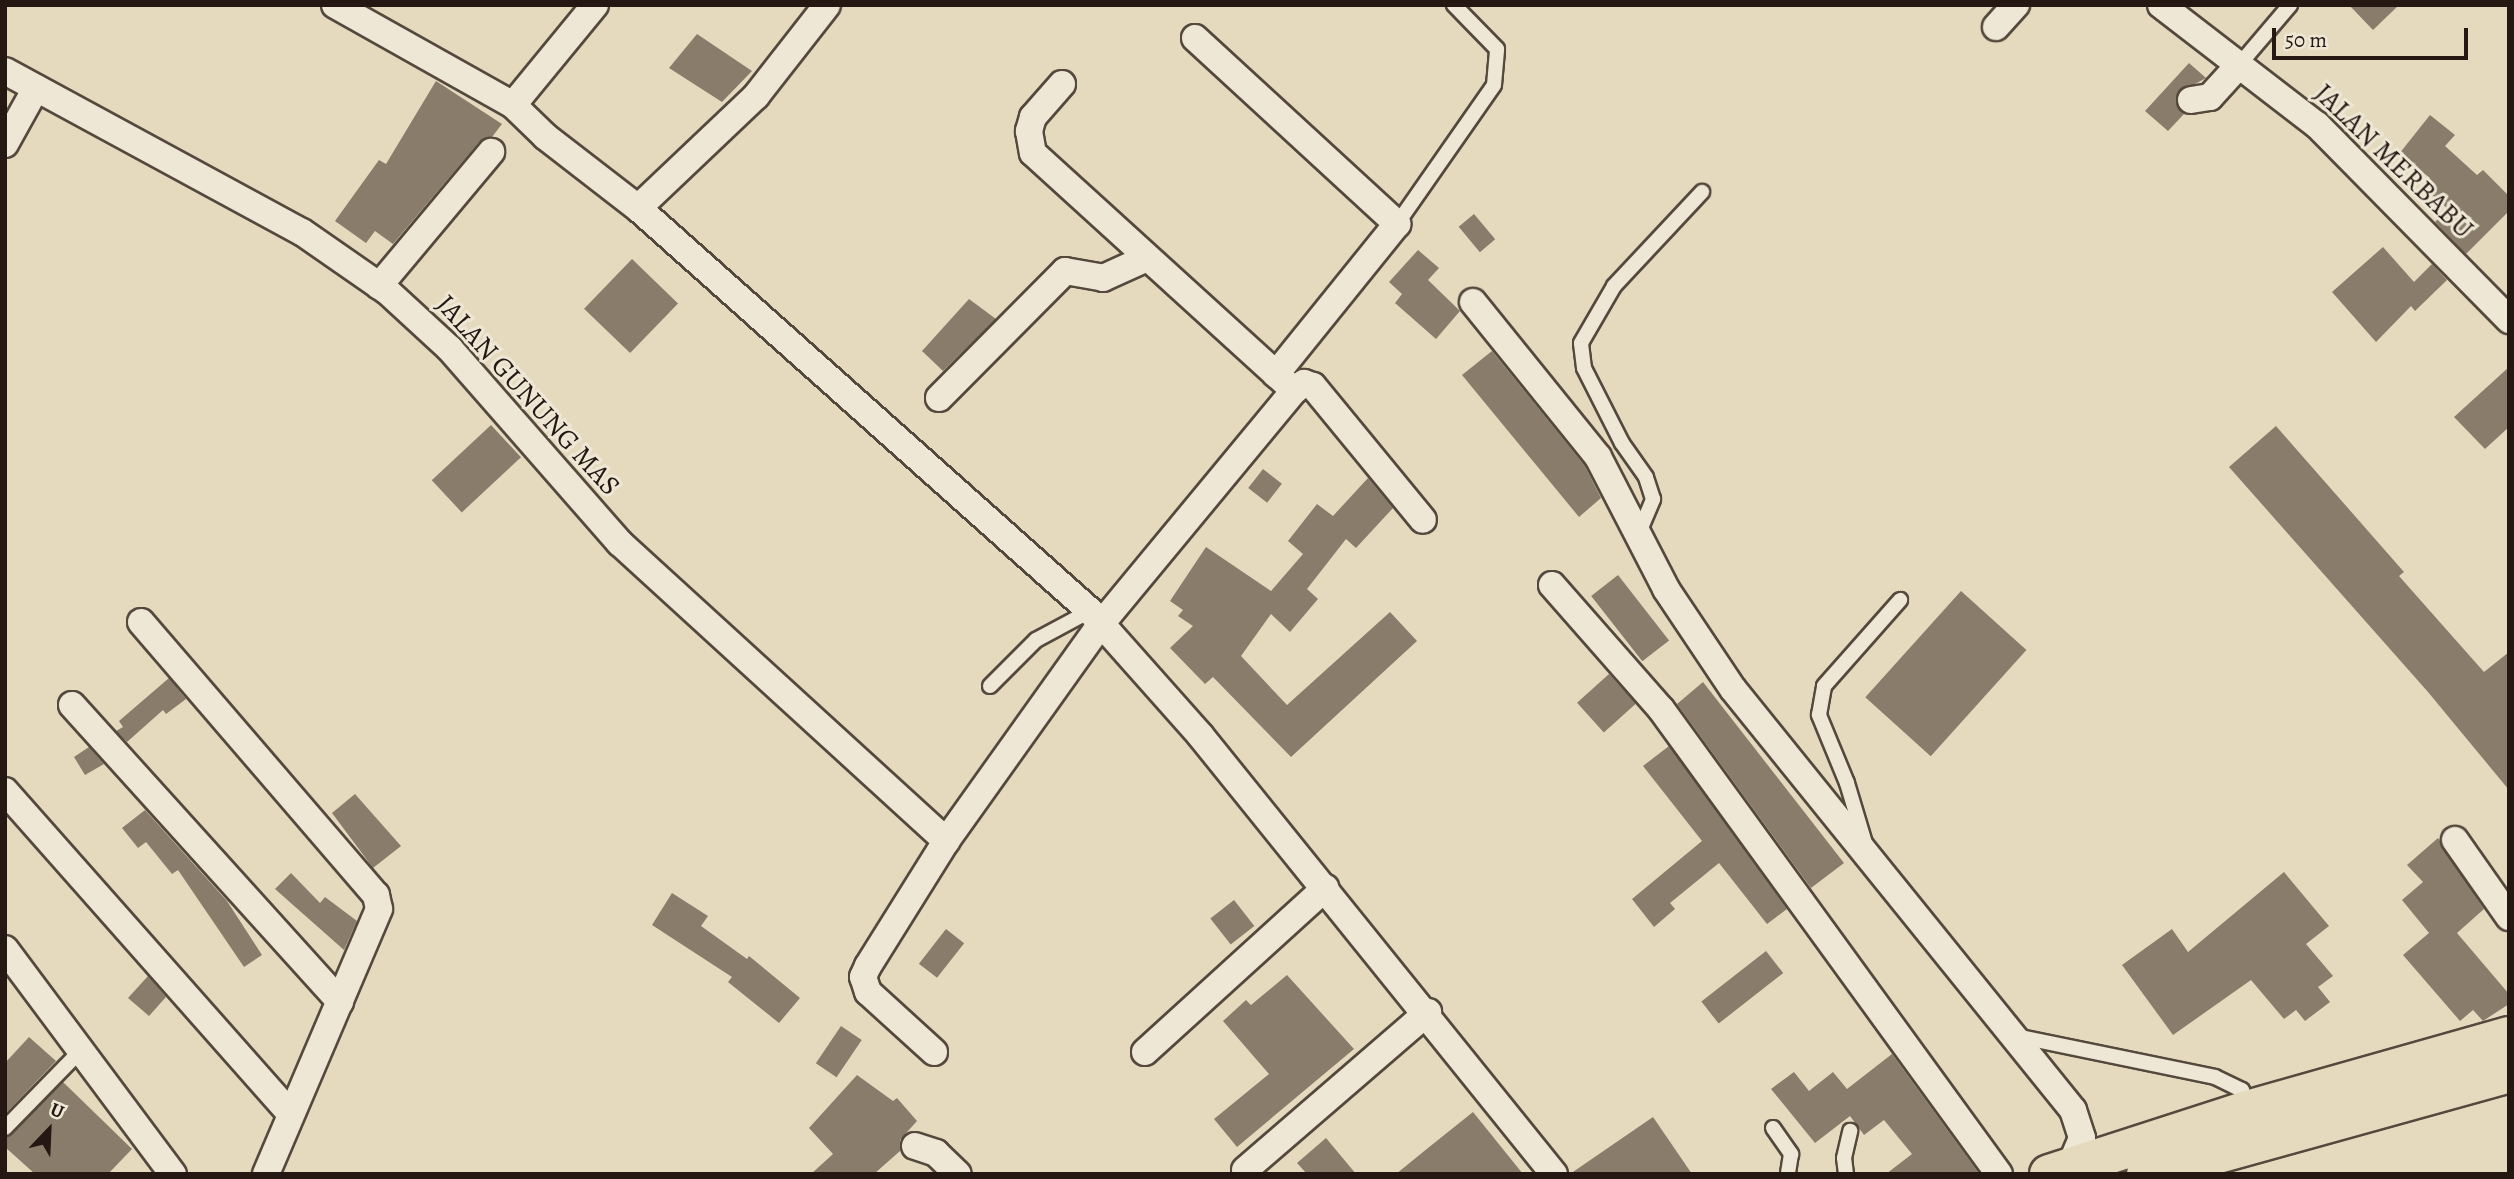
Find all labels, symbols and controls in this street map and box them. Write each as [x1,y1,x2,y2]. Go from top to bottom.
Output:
scale bar [2276,14,2472,58]
text: 50 m [2285,26,2327,54]
street label: JALAN MERBABU [2307,77,2481,245]
street label: JALAN GUNUNG MAS [429,288,627,502]
north arrow [14,1095,84,1165]
text: U [46,1096,68,1125]

